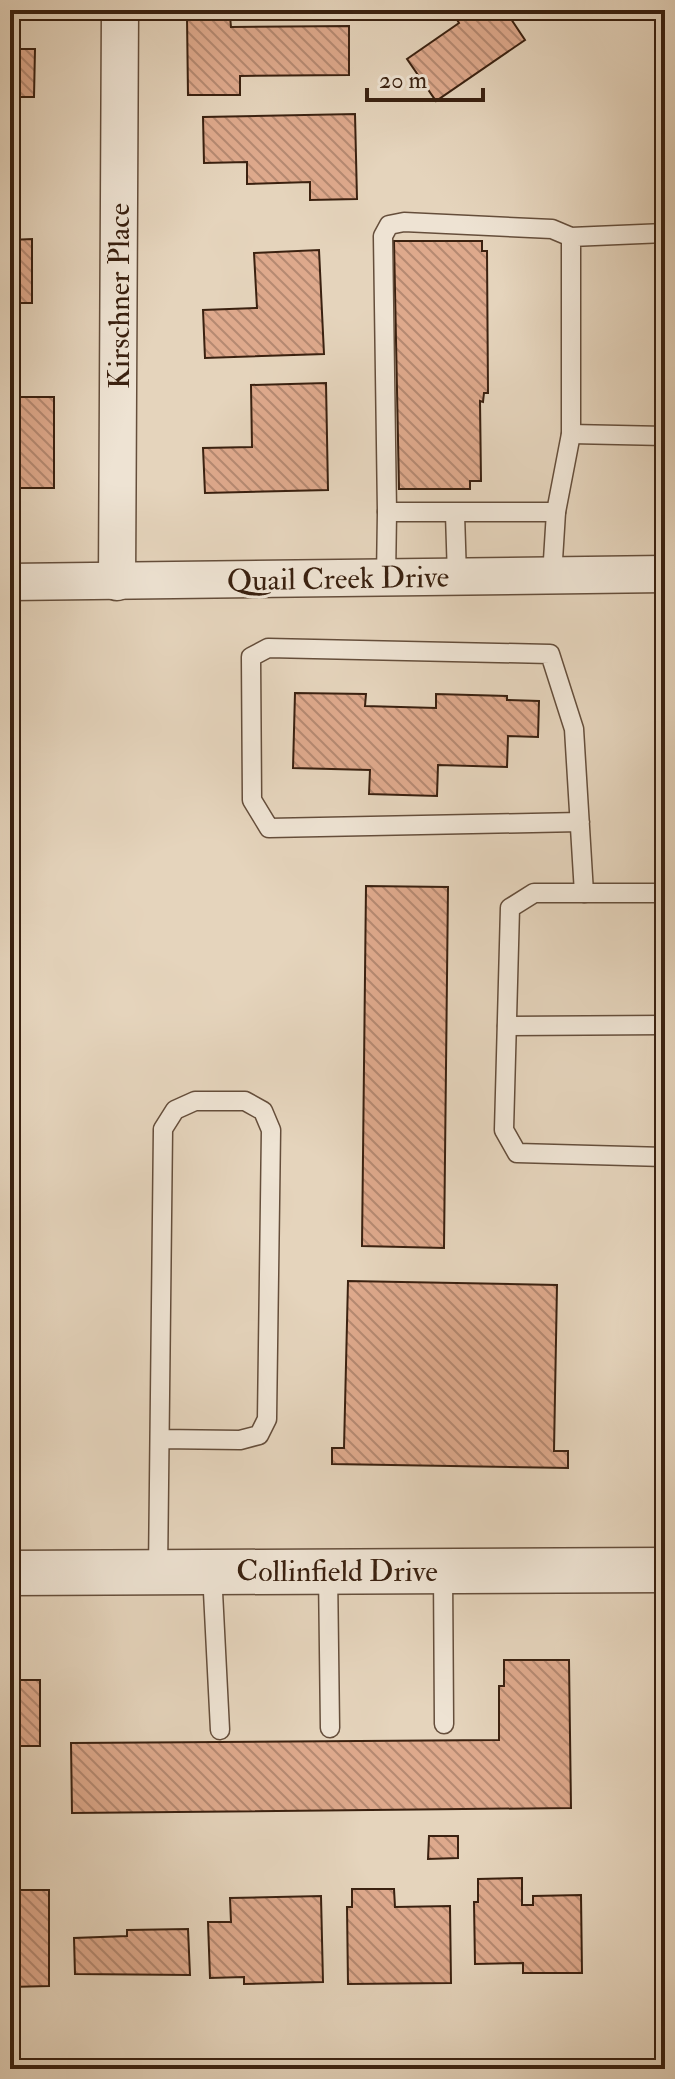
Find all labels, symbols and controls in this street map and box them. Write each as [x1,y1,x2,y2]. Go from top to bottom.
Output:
scale bar [367,52,483,102]
text: 20 m [379,65,428,96]
street label: Kirschner Place [101,203,138,389]
street label: Quail Creek Drive [227,559,449,599]
street label: Collinfield Drive [236,1553,438,1590]

